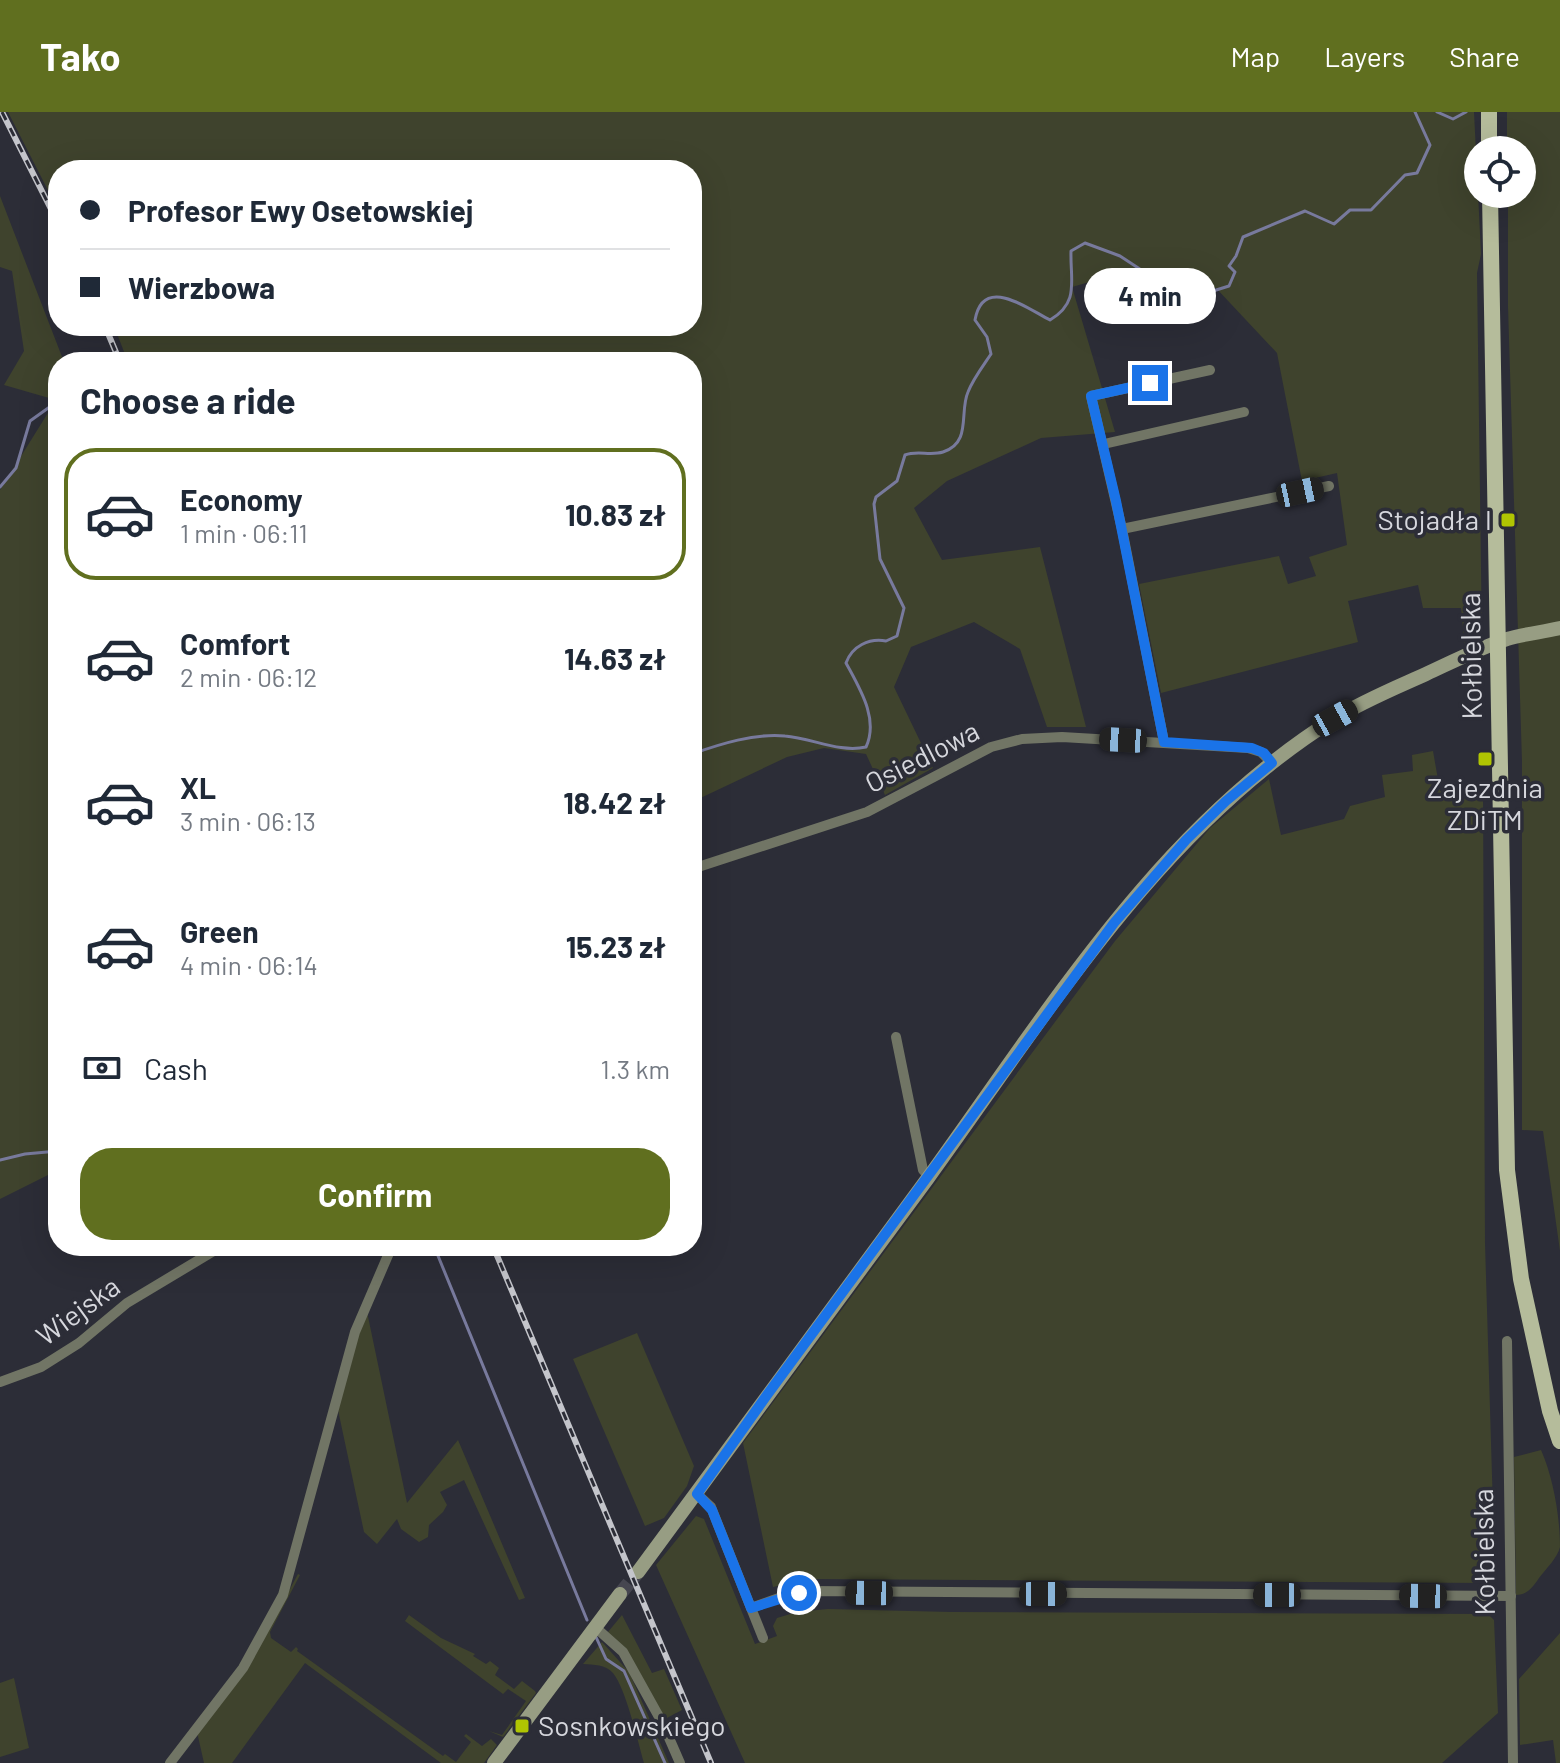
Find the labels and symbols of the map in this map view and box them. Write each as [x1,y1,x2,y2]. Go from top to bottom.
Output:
callout: 4 min [1084,267,1216,323]
route end [1132,365,1168,401]
car [1274,475,1326,509]
place label: Stojadła I [1377,502,1492,536]
marker: Stojadła I [1499,511,1517,529]
street label: Kołbielska [1452,592,1488,720]
car [1308,696,1362,740]
street label: Osiedlowa [859,713,984,799]
car [1098,727,1148,753]
marker: Zajezdnia ZDiTM [1476,750,1494,768]
place label: Zajezdnia ZDiTM [1427,770,1543,836]
street label: Wiejska [29,1268,126,1352]
street label: Kołbielska [1465,1488,1501,1616]
route start [781,1575,817,1611]
car [845,1581,893,1605]
car [1019,1582,1067,1606]
car [1253,1583,1301,1607]
car [1399,1584,1447,1608]
place label: Sosnkowskiego [538,1708,725,1742]
marker: Sosnkowskiego [513,1717,531,1735]

